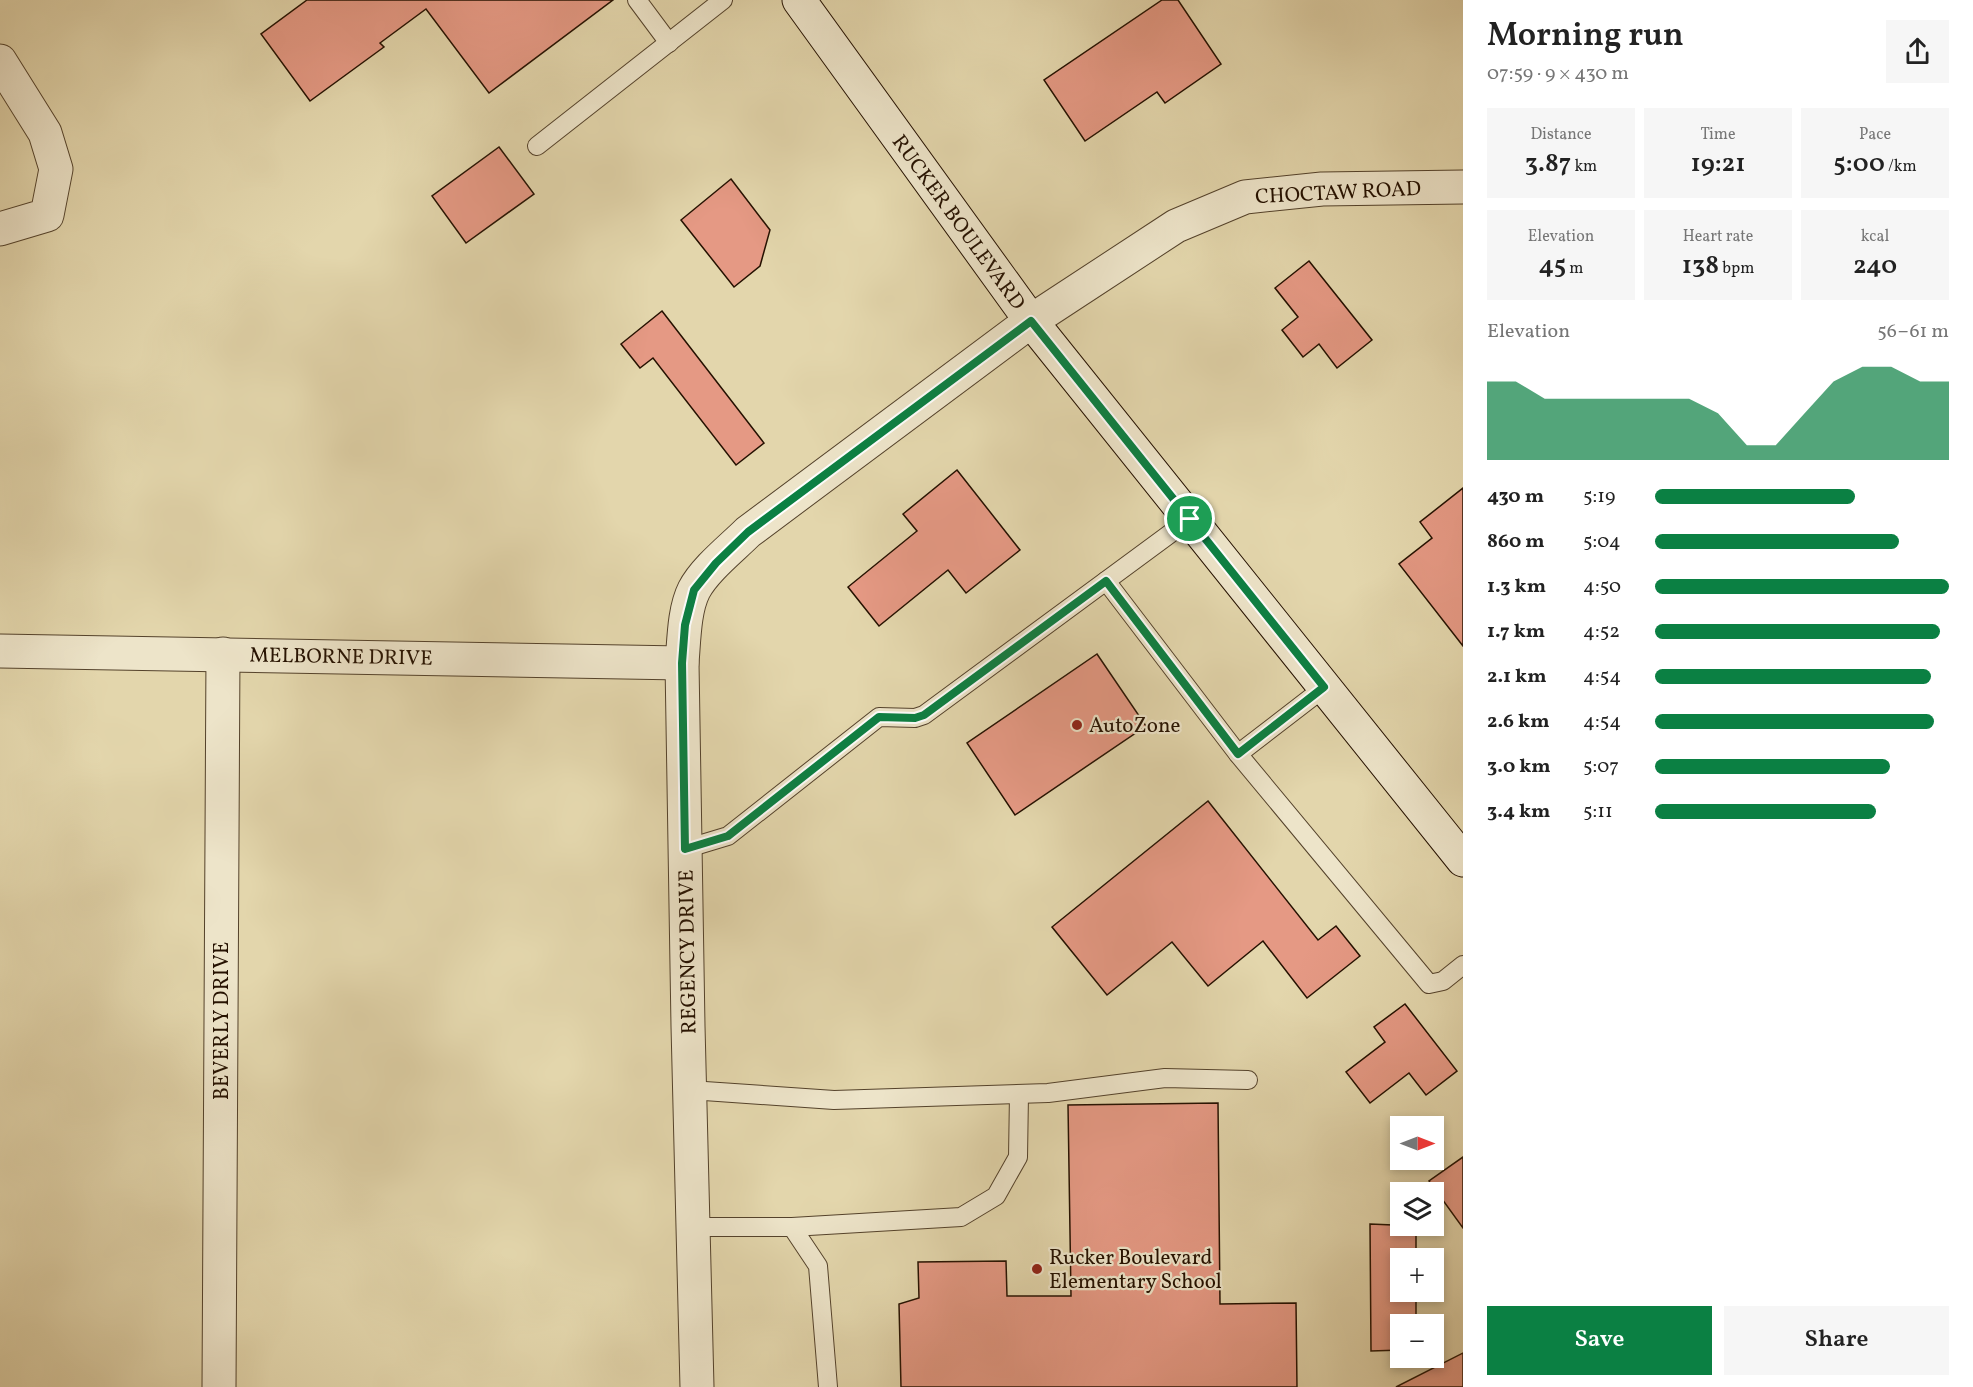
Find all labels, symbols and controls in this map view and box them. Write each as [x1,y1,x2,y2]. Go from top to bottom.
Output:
text: Morning run [1487,14,1684,60]
button: share [1886,20,1949,83]
text: 07:59 · 9 × 430 m [1487,60,1629,88]
text: Distance [1530,124,1592,146]
text: Time [1700,124,1736,146]
text: Pace [1859,124,1891,146]
street label: RUCKER BOULEVARD [884,129,1031,316]
text: 3.87 [1525,146,1571,182]
text: 19:21 [1690,146,1746,182]
text: 5:00 [1833,146,1885,182]
text: km [1571,156,1597,178]
text: /km [1885,156,1917,178]
street label: CHOCTAW ROAD [1254,175,1422,212]
text: Elevation [1528,226,1594,248]
text: Heart rate [1683,226,1753,248]
text: kcal [1861,226,1889,248]
text: 45 [1538,248,1566,284]
text: 138 [1682,248,1719,284]
text: 240 [1853,248,1897,284]
text: m [1566,258,1584,280]
text: bpm [1719,258,1754,280]
text: Elevation [1487,318,1570,346]
text: 56–61 m [1877,318,1949,346]
text: 430 m [1487,483,1544,511]
text: 5:19 [1583,483,1615,511]
pin [1164,493,1215,544]
icon: arrive [1173,502,1206,535]
text: 860 m [1487,528,1545,556]
text: 5:04 [1583,528,1621,556]
text: 1.3 km [1487,573,1546,601]
text: 4:50 [1583,573,1621,601]
text: 1.7 km [1487,618,1545,646]
text: 4:52 [1583,618,1620,646]
street label: MELBORNE DRIVE [249,641,433,674]
text: 2.1 km [1487,663,1547,691]
text: 4:54 [1583,663,1621,691]
text: 2.6 km [1487,708,1550,736]
text: 4:54 [1583,708,1621,736]
place label: AutoZone [1089,712,1181,741]
marker: AutoZone [1070,718,1084,732]
text: 3.0 km [1487,753,1551,781]
text: 5:07 [1583,753,1619,781]
text: 3.4 km [1487,798,1550,826]
text: 5:11 [1583,798,1613,826]
street label: REGENCY DRIVE [673,869,704,1035]
street label: BEVERLY DRIVE [208,942,237,1100]
north arrow [1390,1116,1444,1170]
map controls [1390,1116,1444,1368]
button: layers [1390,1182,1444,1236]
place label: Rucker Boulevard Elementary School [1049,1244,1222,1297]
button: + [1390,1248,1444,1302]
marker: Rucker Boulevard Elementary School [1030,1262,1044,1276]
button: Save [1487,1306,1712,1375]
button: Share [1724,1306,1949,1375]
button: − [1390,1314,1444,1368]

